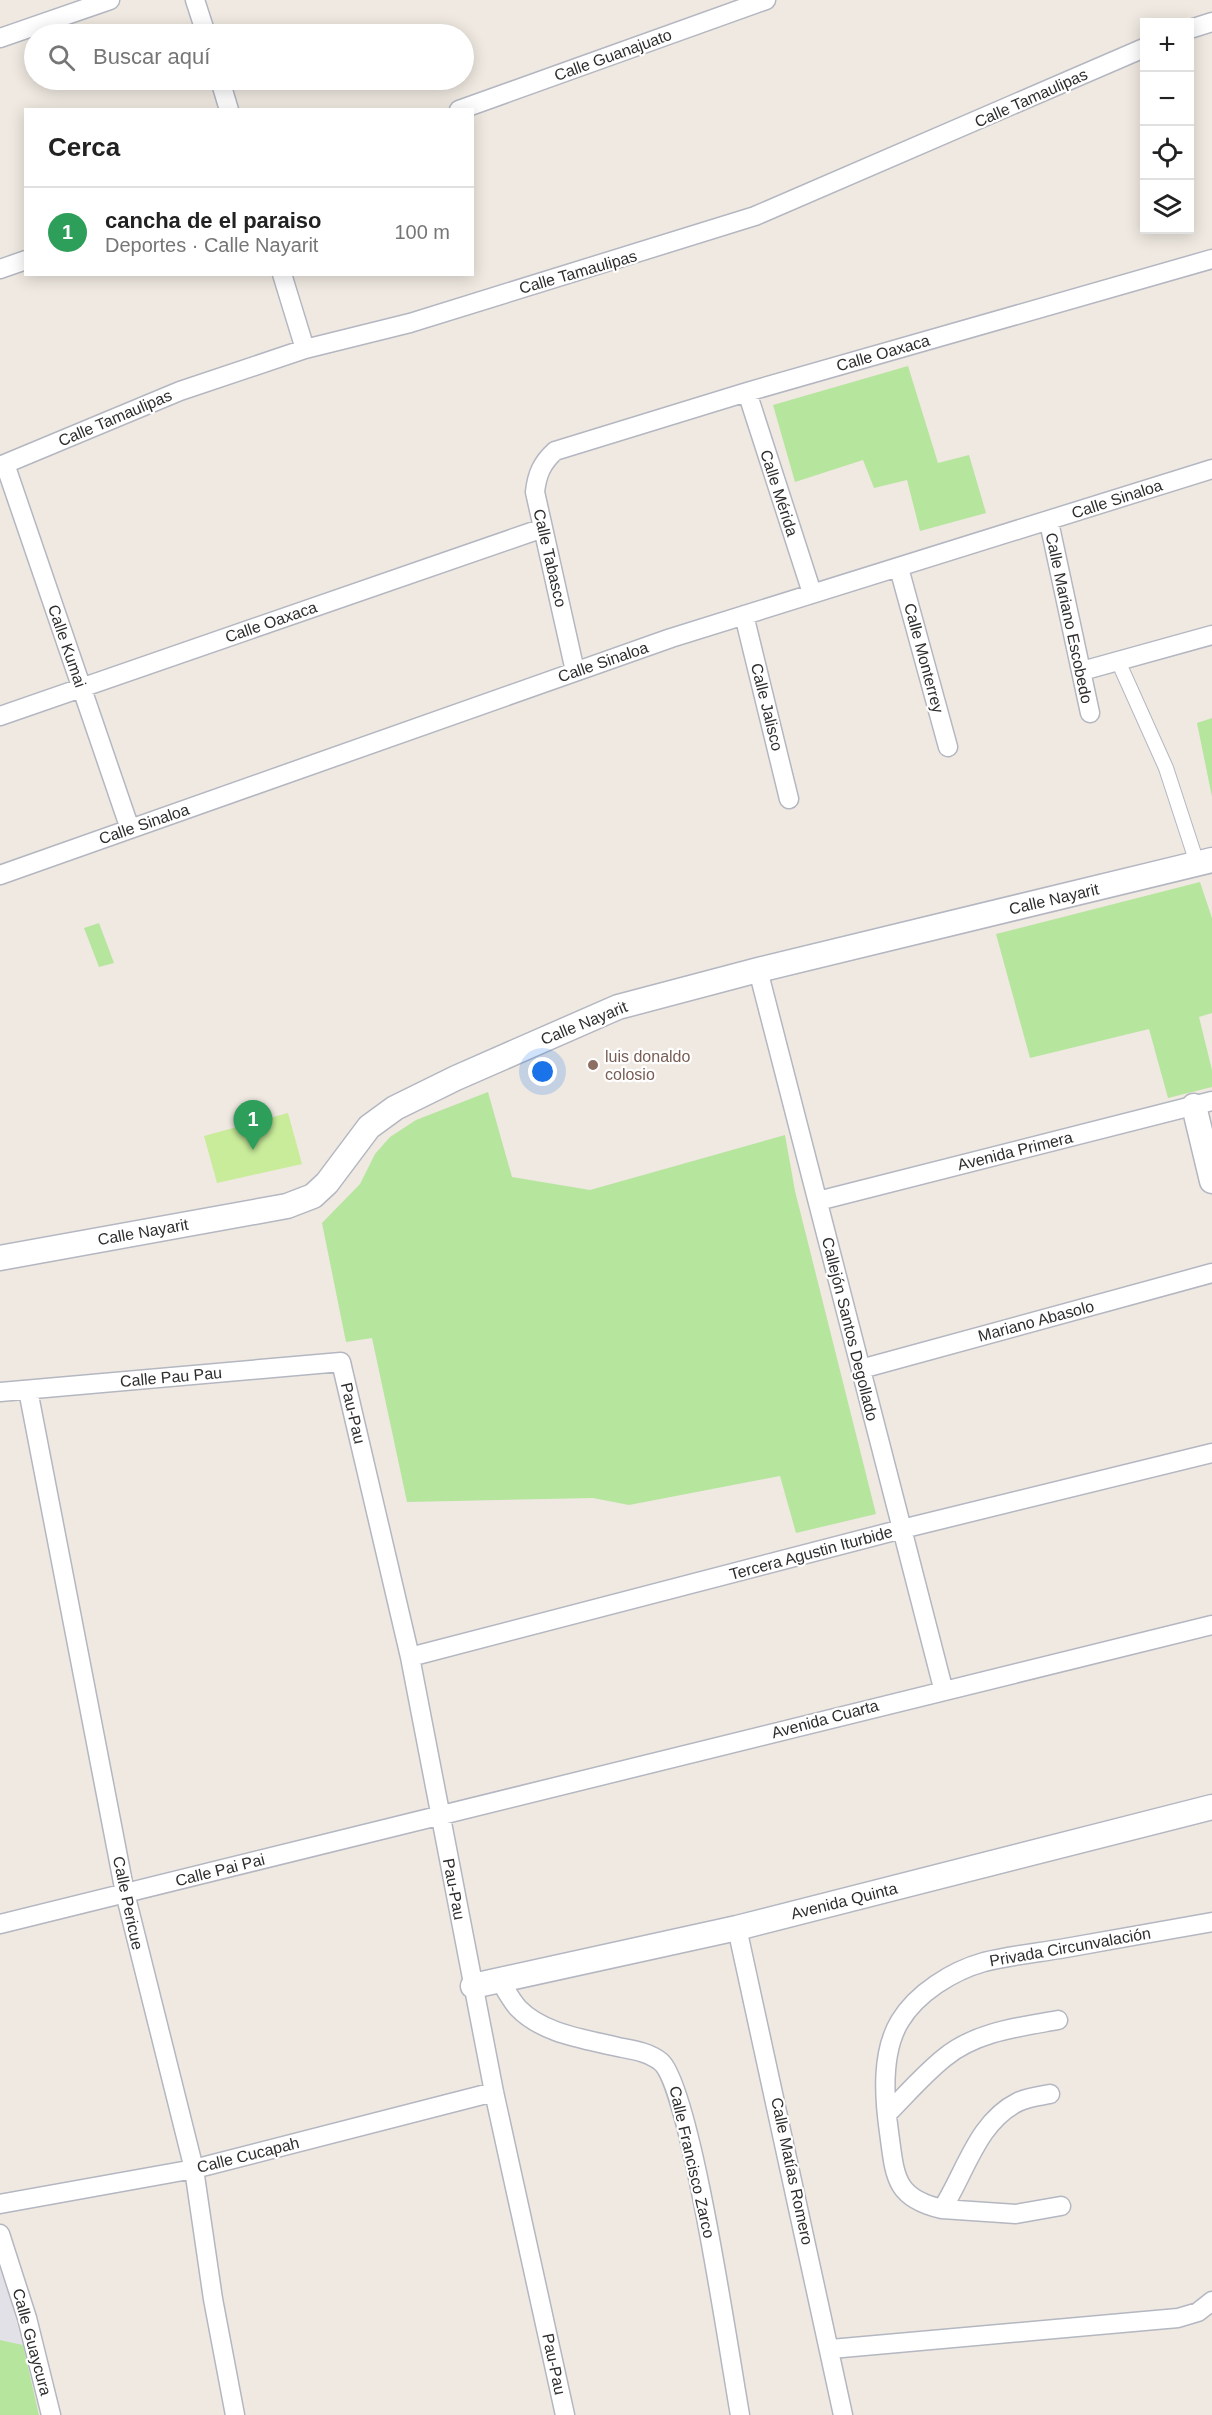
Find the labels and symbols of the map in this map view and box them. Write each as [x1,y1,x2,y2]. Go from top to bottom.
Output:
street label: Calle Guanajuato [552,26,674,84]
street label: Calle Tamaulipas [972,66,1090,130]
street label: Calle Tamaulipas [517,247,639,297]
street label: Calle Oaxaca [834,332,932,374]
street label: Calle Tamaulipas [56,386,174,450]
street label: Calle Mérida [757,448,801,538]
street label: Calle Sinaloa [1070,476,1165,522]
street label: Calle Tabasco [530,507,570,609]
street label: Calle Mariano Escobedo [1043,531,1095,705]
street label: Calle Oaxaca [223,598,319,646]
street label: Calle Monterrey [901,601,947,715]
street label: Calle Kumai [45,602,89,690]
street label: Calle Sinaloa [556,639,650,685]
street label: Calle Jalisco [748,661,786,753]
street label: Calle Sinaloa [97,801,191,847]
street label: Calle Nayarit [1007,880,1101,918]
street label: Calle Nayarit [538,998,630,1048]
place label: luis donaldo colosio [605,1048,691,1083]
your location [528,1057,557,1086]
marker: luis donaldo colosio [586,1058,600,1072]
pin: 1 [234,1100,272,1150]
street label: Avenida Primera [956,1128,1074,1174]
street label: Calle Nayarit [96,1216,190,1248]
street label: Callejón Santos Degollado [819,1235,881,1423]
street label: Mariano Abasolo [976,1297,1096,1345]
street label: Calle Pau Pau [119,1364,223,1390]
street label: Pau-Pau [338,1381,368,1445]
street label: Tercera Agustin Iturbide [728,1523,894,1583]
street label: Avenida Cuarta [770,1697,880,1741]
street label: Calle Pai Pai [173,1851,267,1889]
street label: Calle Pericue [110,1855,146,1951]
street label: Pau-Pau [440,1857,468,1921]
street label: Avenida Quinta [789,1880,899,1922]
street label: Privada Circunvalación [988,1924,1152,1970]
street label: Calle Francisco Zarco [666,2084,718,2240]
street label: Calle Matías Romero [768,2096,816,2246]
street label: Calle Cucapah [195,2134,301,2176]
street label: Calle Guaycura [10,2287,55,2398]
street label: Pau-Pau [539,2332,569,2396]

